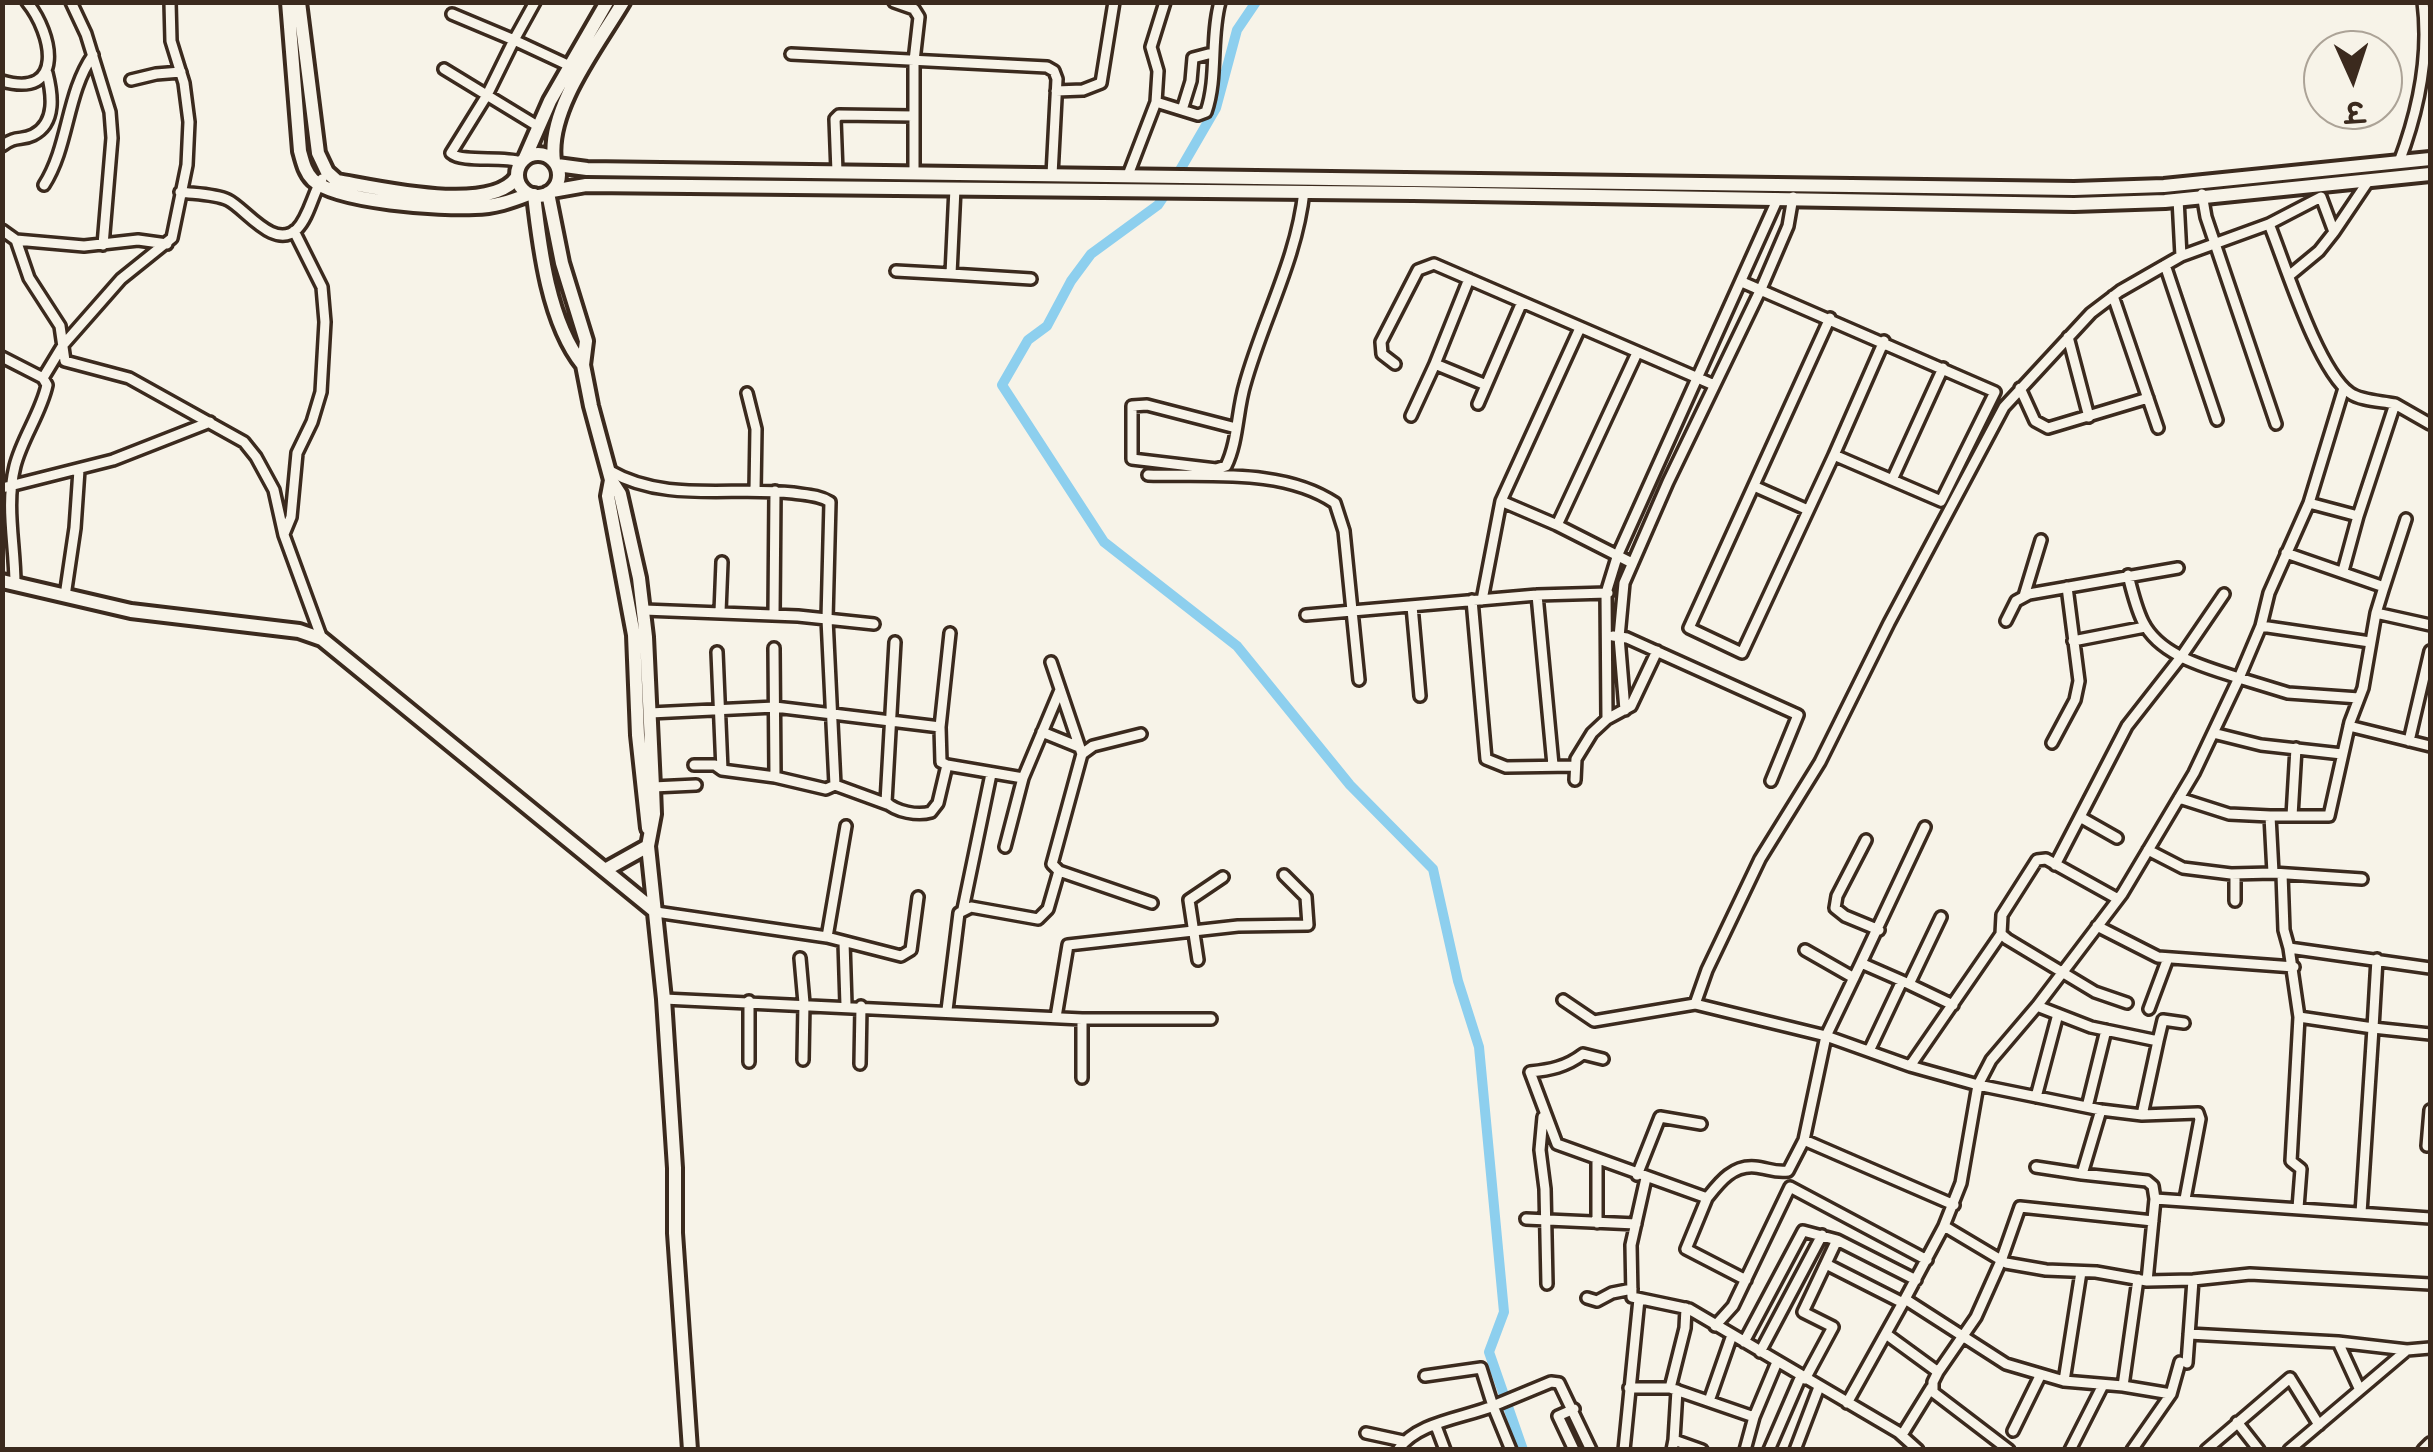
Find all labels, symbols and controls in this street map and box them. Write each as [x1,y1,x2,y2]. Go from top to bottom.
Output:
north arrow [2303,30,2403,130]
text: उ [2344,88,2365,129]

